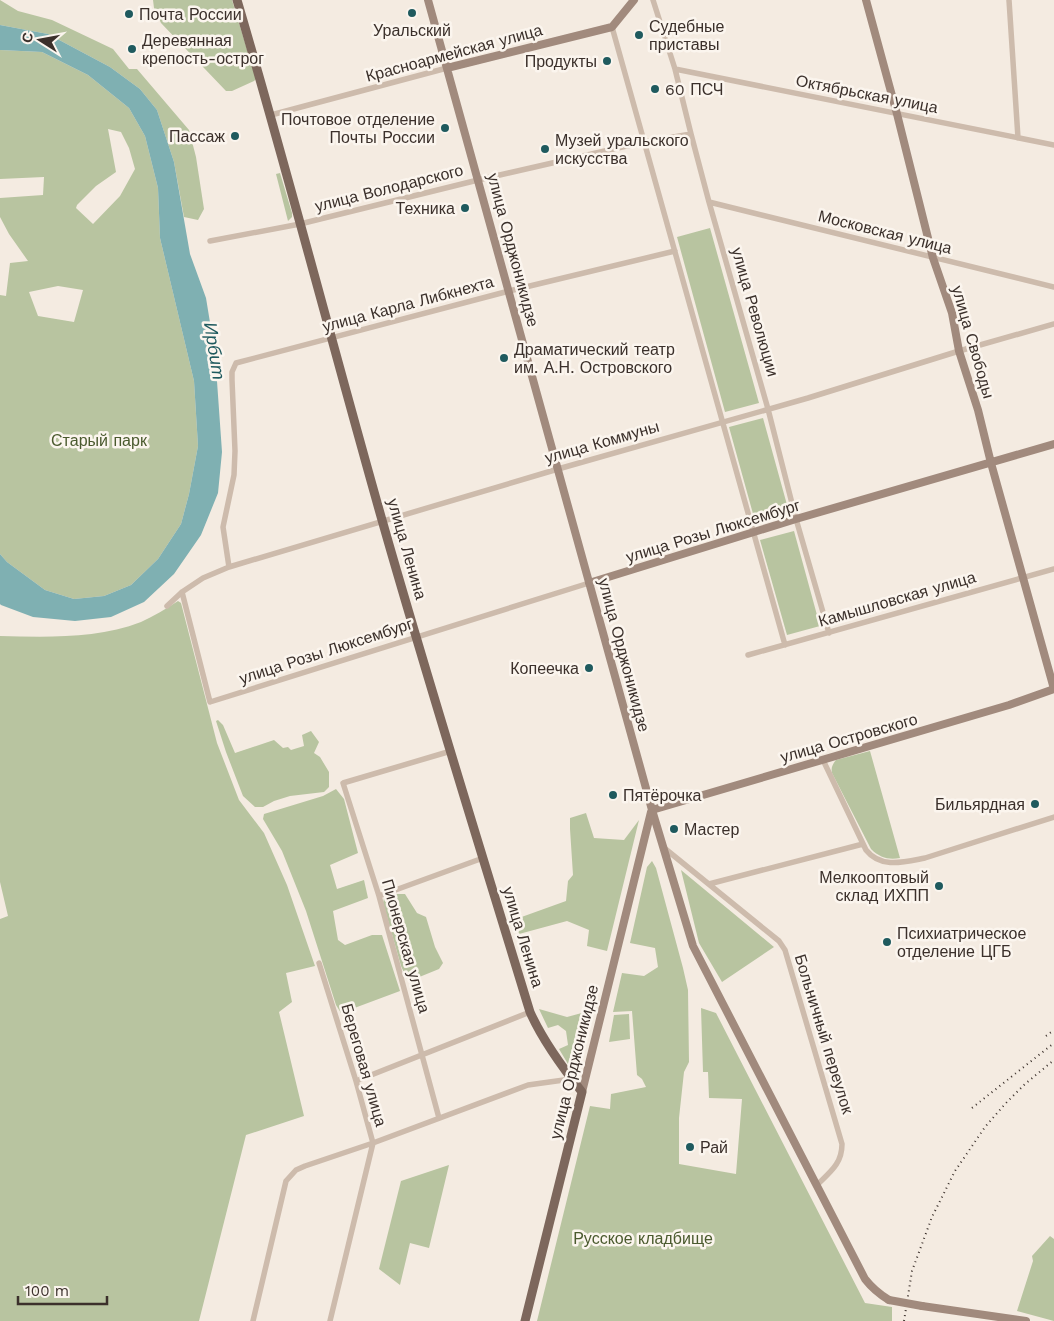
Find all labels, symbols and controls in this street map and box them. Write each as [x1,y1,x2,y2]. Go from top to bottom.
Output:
place label: Почта России [139,5,242,24]
marker: Уральский [406,7,418,19]
marker: Почта России [123,8,135,20]
north arrow [15,15,65,65]
place label: Судебные приставы [649,17,725,54]
street label: Красноармейская улица [364,20,544,86]
place label: Уральский [373,21,451,40]
marker: Судебные приставы [633,29,645,41]
text: С [18,31,36,44]
place label: Деревянная крепость-острог [142,31,264,68]
marker: Деревянная крепость-острог [126,43,138,55]
place label: Продукты [525,52,597,71]
marker: Продукты [601,55,613,67]
street label: Октябрьская улица [794,71,940,117]
place label: 60 ПСЧ [665,80,723,99]
marker: 60 ПСЧ [649,83,661,95]
place label: Почтовое отделение Почты России [281,110,435,147]
marker: Почтовое отделение Почты России [439,122,451,134]
place label: Пассаж [169,127,225,146]
marker: Пассаж [229,130,241,142]
place label: Музей уральского искусства [555,131,689,168]
marker: Музей уральского искусства [539,143,551,155]
street label: улица Володарского [313,160,465,216]
street label: улица Орджоникидзе [483,171,543,329]
place label: Техника [396,199,455,218]
marker: Техника [459,202,471,214]
street label: Московская улица [816,206,954,258]
street label: улица Революции [727,245,783,379]
street label: улица Карла Либкнехта [320,272,496,336]
street label: улица Свободы [948,283,998,401]
water label: Ирбит [200,321,230,381]
place label: Драматический театр им. А.Н. Островского [514,340,675,377]
marker: Драматический театр им. А.Н. Островского [498,352,510,364]
street label: улица Коммуны [543,417,661,467]
park label: Старый парк [51,431,148,450]
street label: улица Розы Люксембург [624,495,803,567]
street label: улица Ленина [383,496,431,602]
street label: Камышловская улица [816,567,978,631]
street label: улица Орджоникидзе [594,576,654,734]
street label: улица Розы Люксембург [237,614,415,688]
place label: Копеечка [510,659,579,678]
marker: Копеечка [583,662,595,674]
street label: улица Островского [778,709,920,767]
place label: Пятёрочка [623,786,702,805]
marker: Пятёрочка [607,789,619,801]
place label: Бильярдная [935,795,1025,814]
marker: Бильярдная [1029,798,1041,810]
place label: Мастер [684,820,739,839]
marker: Мастер [668,823,680,835]
place label: Мелкооптовый склад ИХПП [819,868,929,905]
street label: Пионерская улица [378,877,434,1015]
marker: Мелкооптовый склад ИХПП [933,880,945,892]
street label: улица Ленина [499,884,547,990]
place label: Психиатрическое отделение ЦГБ [897,924,1026,961]
marker: Психиатрическое отделение ЦГБ [881,936,893,948]
street label: Больничный переулок [791,952,858,1117]
street label: улица Орджоникидзе [546,983,602,1141]
street label: Береговая улица [337,1001,391,1129]
place label: Рай [700,1138,728,1157]
marker: Рай [684,1141,696,1153]
park label: Русское кладбище [573,1229,713,1248]
scale bar [18,1274,106,1306]
text: 100 m [25,1282,69,1300]

